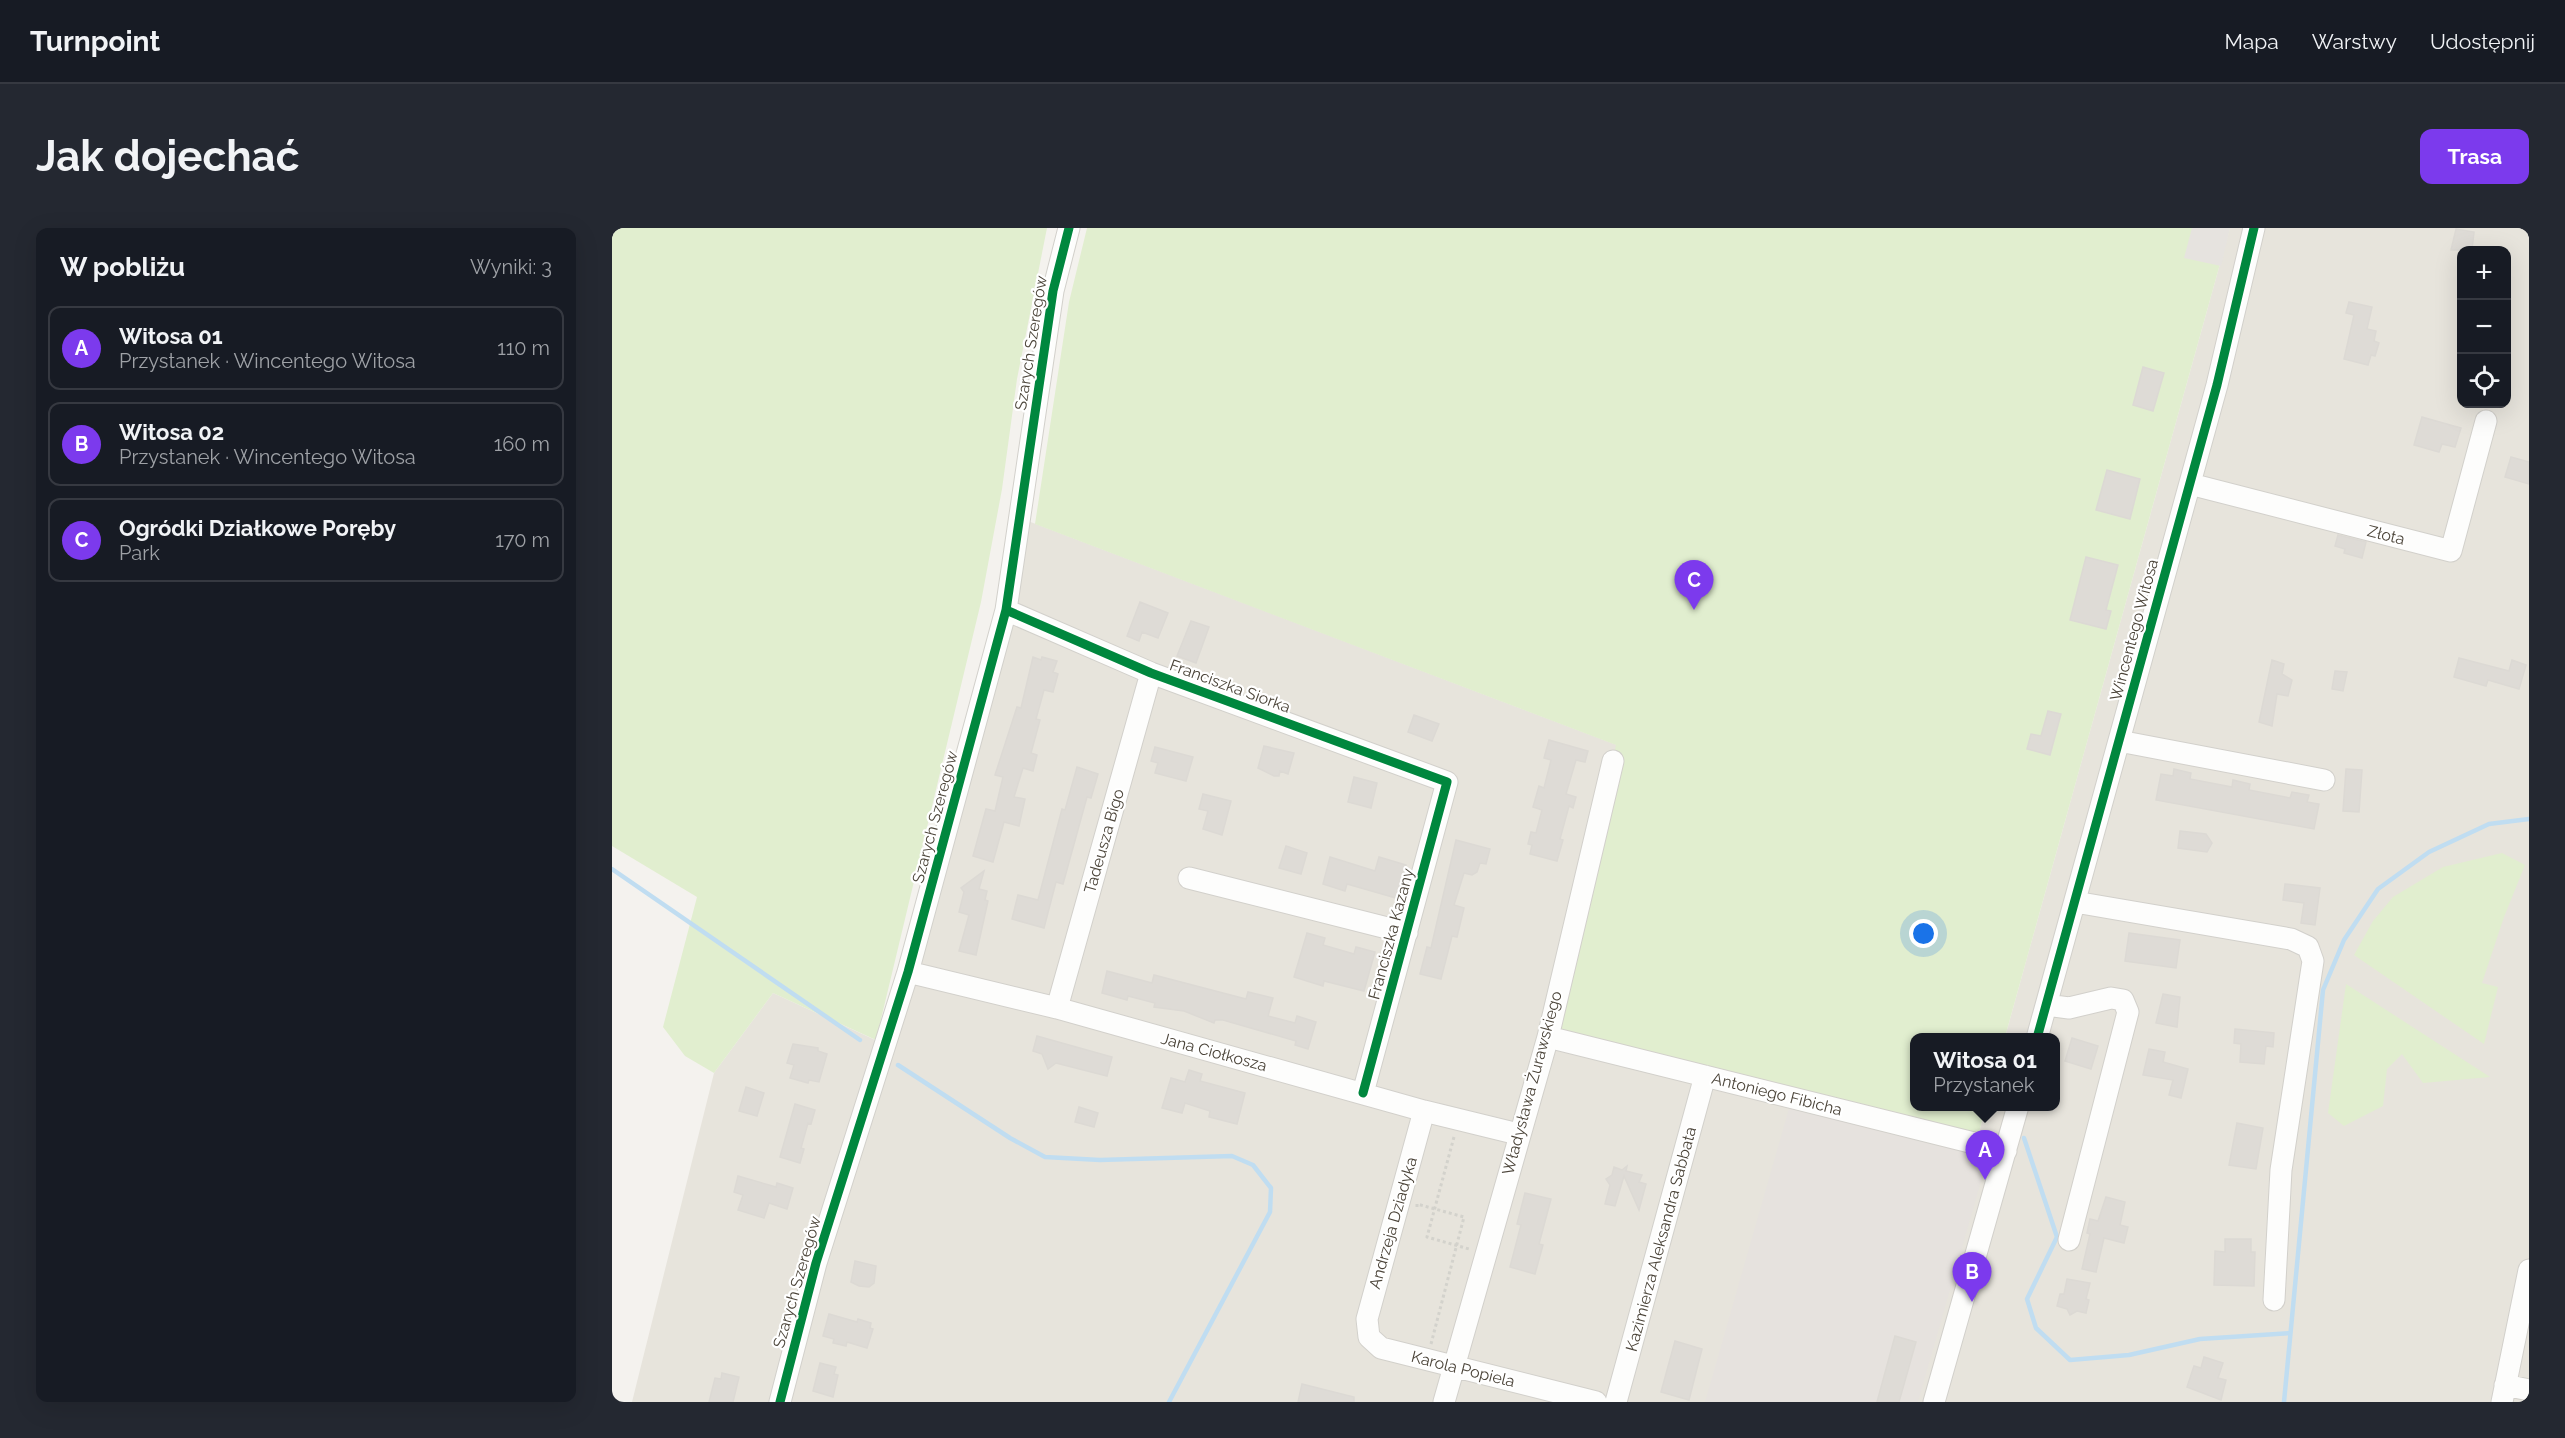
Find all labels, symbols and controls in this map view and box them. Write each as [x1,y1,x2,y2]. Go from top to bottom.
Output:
text: Turnpoint [30,25,160,58]
text: Mapa [2224,29,2279,54]
text: Warstwy [2312,29,2397,54]
text: Udostępnij [2430,29,2535,54]
button: Trasa [2420,129,2529,184]
text: Jak dojechać [36,132,299,181]
map controls [2457,246,2511,408]
button: + [2457,246,2511,300]
text: W pobliżu [60,252,185,282]
text: Wyniki: 3 [470,255,552,279]
street label: Szarych Szeregów [1011,274,1051,412]
button: − [2457,300,2511,354]
text: Witosa 01 [119,323,223,349]
text: A [75,336,88,360]
text: 110 m [497,336,550,360]
text: Przystanek · Wincentego Witosa [119,349,416,373]
button: locate [2457,354,2511,408]
text: Witosa 02 [119,419,224,445]
text: B [75,432,88,456]
text: 160 m [494,432,550,456]
text: Przystanek · Wincentego Witosa [119,445,416,469]
text: Ogródki Działkowe Poręby [119,515,396,541]
street label: Złota [2365,521,2407,549]
text: C [75,528,88,552]
text: 170 m [495,528,550,552]
text: Park [119,541,160,565]
street label: Wincentego Witosa [2106,557,2162,703]
pin: C [1674,560,1714,610]
street label: Franciszka Siorka [1167,655,1293,717]
street label: Szarych Szeregów [908,749,962,885]
street label: Tadeusza Bigo [1080,787,1128,895]
street label: Franciszka Kazany [1364,866,1418,1002]
your location [1909,919,1938,948]
street label: Władysława Żurawskiego [1497,989,1566,1177]
street label: Jana Ciołkosza [1159,1029,1269,1075]
popup [1910,1033,2060,1111]
text: Witosa 01 [1933,1047,2037,1073]
street label: Antoniego Fibicha [1710,1069,1844,1119]
text: Przystanek [1933,1073,2034,1097]
street label: Kazimierza Aleksandra Sabbata [1622,1125,1700,1353]
pin: A [1966,1130,2004,1180]
street label: Andrzeja Dziadyka [1365,1155,1421,1291]
street label: Szarych Szeregów [769,1214,825,1350]
pin: B [1952,1252,1992,1302]
street label: Karola Popiela [1409,1347,1517,1391]

